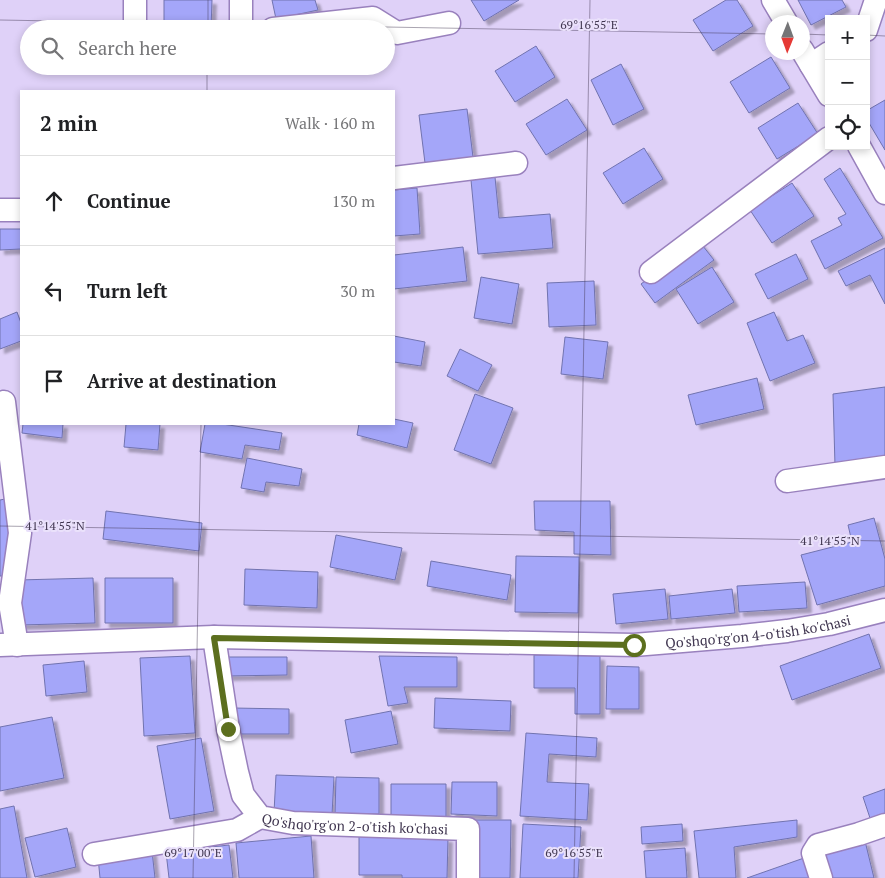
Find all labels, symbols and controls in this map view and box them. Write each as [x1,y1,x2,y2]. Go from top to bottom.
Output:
north arrow [765,15,810,60]
map controls [825,15,870,150]
button: + [825,15,870,60]
text: 69°16'55"E [560,17,618,32]
search box [20,20,395,75]
icon: search [38,34,66,62]
text: Search here [78,35,177,60]
button: − [825,60,870,105]
button: locate [825,105,870,150]
text: 2 min [40,109,97,137]
text: Walk · 160 m [285,112,375,134]
icon: ahead [40,187,68,215]
text: Continue [87,188,171,213]
text: 130 m [332,190,375,212]
icon: left [40,277,68,305]
text: Turn left [87,278,168,303]
text: 30 m [340,280,375,302]
icon: arrive [40,367,68,395]
text: Arrive at destination [87,368,276,393]
text: 41°14'55"N [25,518,85,533]
text: 41°14'55"N [800,533,860,548]
street label: Qo'shqo'rg'on 4-o'tish ko'chasi [665,609,853,652]
route start [623,634,646,657]
route end [217,718,240,741]
street label: Qo'shqo'rg'on 2-o'tish ko'chasi [260,808,448,838]
text: 69°17'00"E [164,845,222,860]
text: 69°16'55"E [545,845,603,860]

